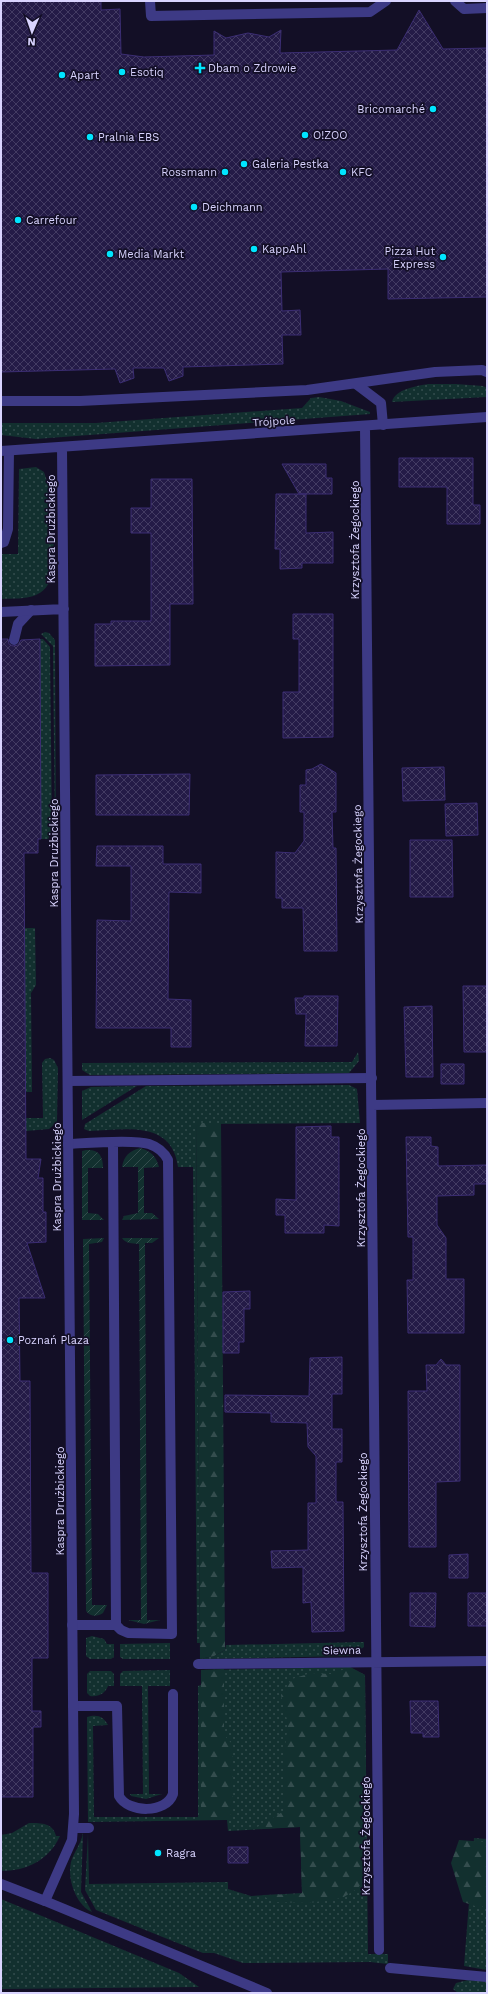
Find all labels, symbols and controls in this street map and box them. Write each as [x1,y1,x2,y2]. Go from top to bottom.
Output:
north arrow [12,12,52,52]
text: N [27,35,36,48]
place label: Dbam o Zdrowie [208,62,296,75]
marker: Dbam o Zdrowie [195,63,205,73]
place label: Esotiq [130,66,164,79]
marker: Esotiq [117,67,127,77]
place label: Apart [70,69,100,82]
marker: Apart [57,70,67,80]
place label: Bricomarché [357,103,425,116]
marker: Bricomarché [428,104,438,114]
place label: O!ZOO [313,129,347,142]
marker: O!ZOO [300,130,310,140]
place label: Pralnia EBS [98,131,159,144]
marker: Pralnia EBS [85,132,95,142]
place label: Galeria Pestka [252,158,329,171]
marker: Galeria Pestka [239,159,249,169]
place label: Rossmann [161,166,217,179]
place label: KFC [351,166,373,179]
marker: Rossmann [220,167,230,177]
marker: KFC [338,167,348,177]
place label: Deichmann [202,201,263,214]
marker: Deichmann [189,202,199,212]
place label: Carrefour [26,214,77,227]
marker: Carrefour [13,215,23,225]
place label: KappAhl [262,243,307,256]
marker: KappAhl [249,244,259,254]
place label: Pizza Hut Express [385,245,435,271]
place label: Media Markt [118,248,184,261]
marker: Media Markt [105,249,115,259]
marker: Pizza Hut Express [438,252,448,262]
street label: Trójpole [252,414,296,429]
street label: Kaspra Drużbickiego [45,474,58,584]
street label: Krzysztofa Żegockiego [348,480,362,600]
street label: Kaspra Drużbickiego [48,798,61,908]
street label: Krzysztofa Żegockiego [350,804,366,924]
street label: Kaspra Drużbickiego [51,1122,64,1232]
street label: Krzysztofa Żegockiego [354,1128,368,1248]
place label: Poznań Plaza [18,1334,89,1347]
marker: Poznań Plaza [5,1335,15,1345]
street label: Kaspra Drużbickiego [54,1446,67,1556]
street label: Krzysztofa Żegockiego [356,1452,370,1572]
street label: Siewna [323,1644,361,1657]
street label: Krzysztofa Żegockiego [359,1776,373,1896]
place label: Ragra [166,1847,196,1860]
marker: Ragra [153,1848,163,1858]

